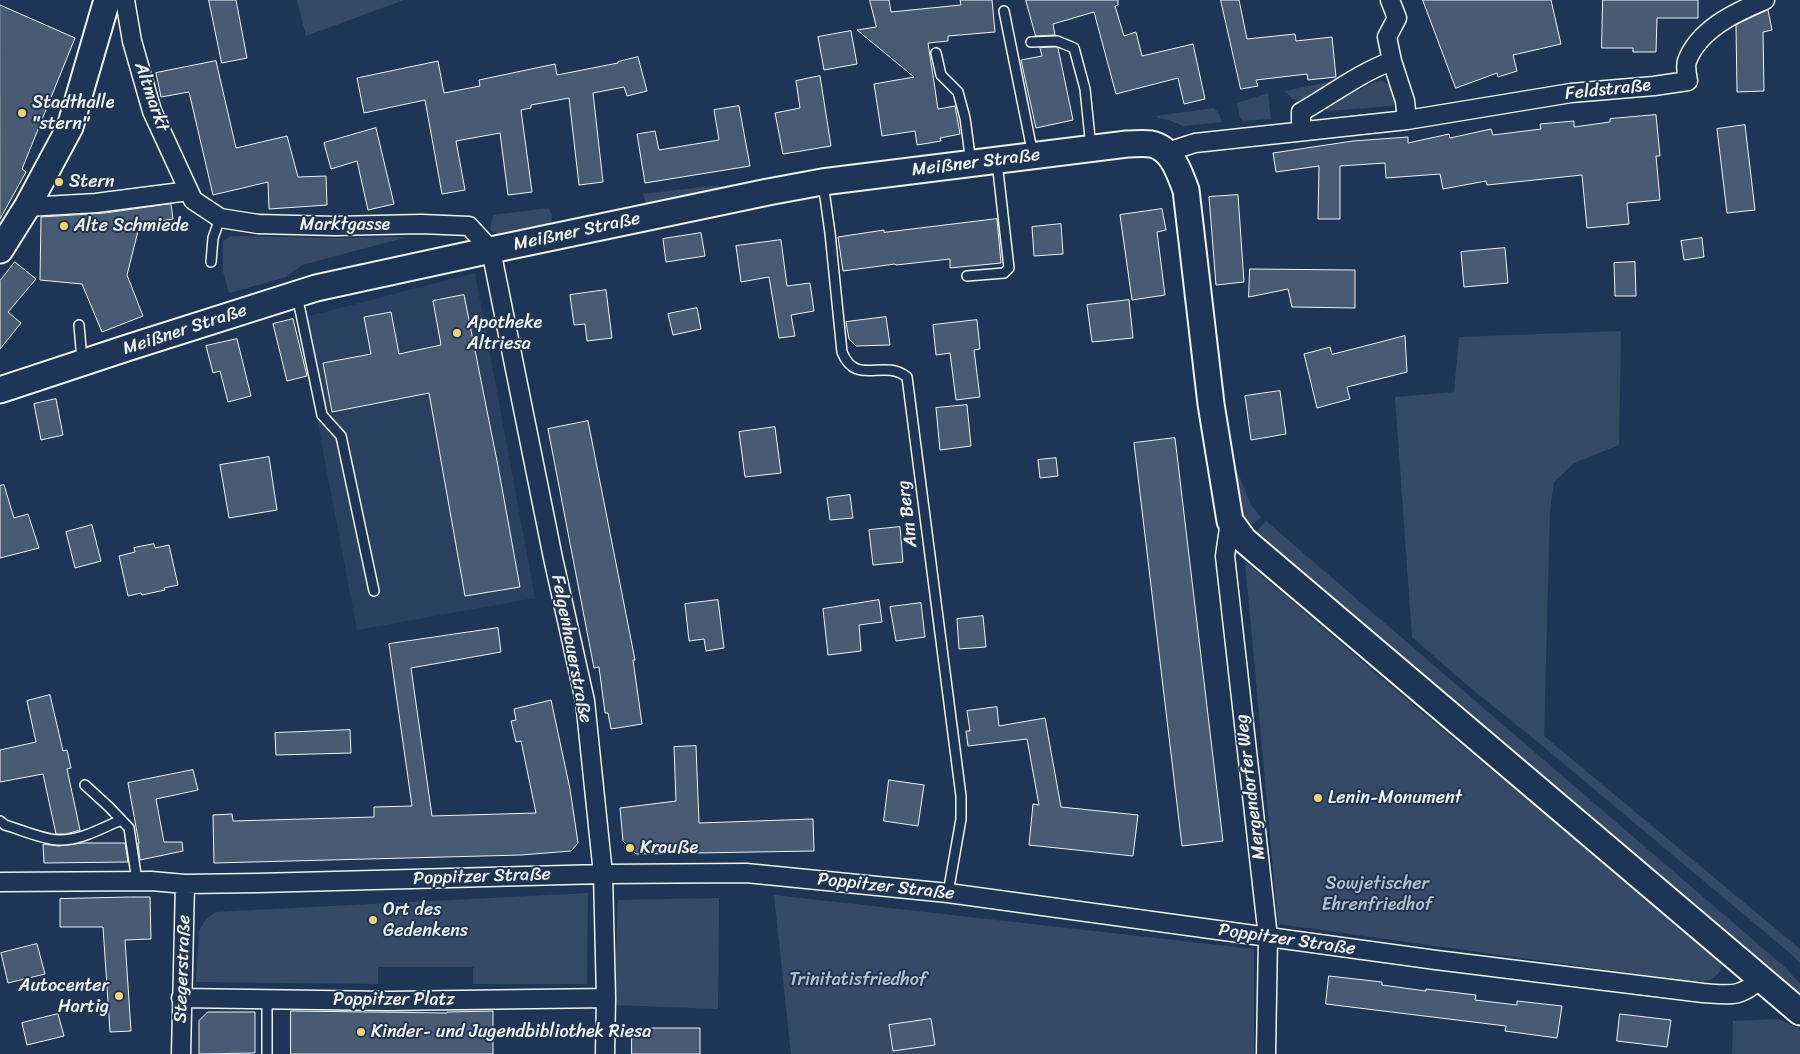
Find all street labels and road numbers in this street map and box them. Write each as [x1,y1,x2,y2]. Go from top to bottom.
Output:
street label: Altmarkt [129,60,173,134]
street label: Feldstraße [1564,75,1652,105]
street label: Meißner Straße [911,144,1041,182]
street label: Meißner Straße [512,208,642,256]
street label: Marktgasse [300,214,390,236]
street label: Meißner Straße [120,300,250,360]
street label: Am Berg [893,479,923,549]
street label: Felgenhauerstraße [546,573,596,725]
street label: Mergendorfer Weg [1231,713,1271,861]
street label: Poppitzer Straße [413,864,551,890]
street label: Poppitzer Straße [816,869,956,905]
street label: Stegerstraße [170,914,196,1024]
street label: Poppitzer Straße [1217,920,1357,960]
street label: Poppitzer Platz [333,989,455,1011]

